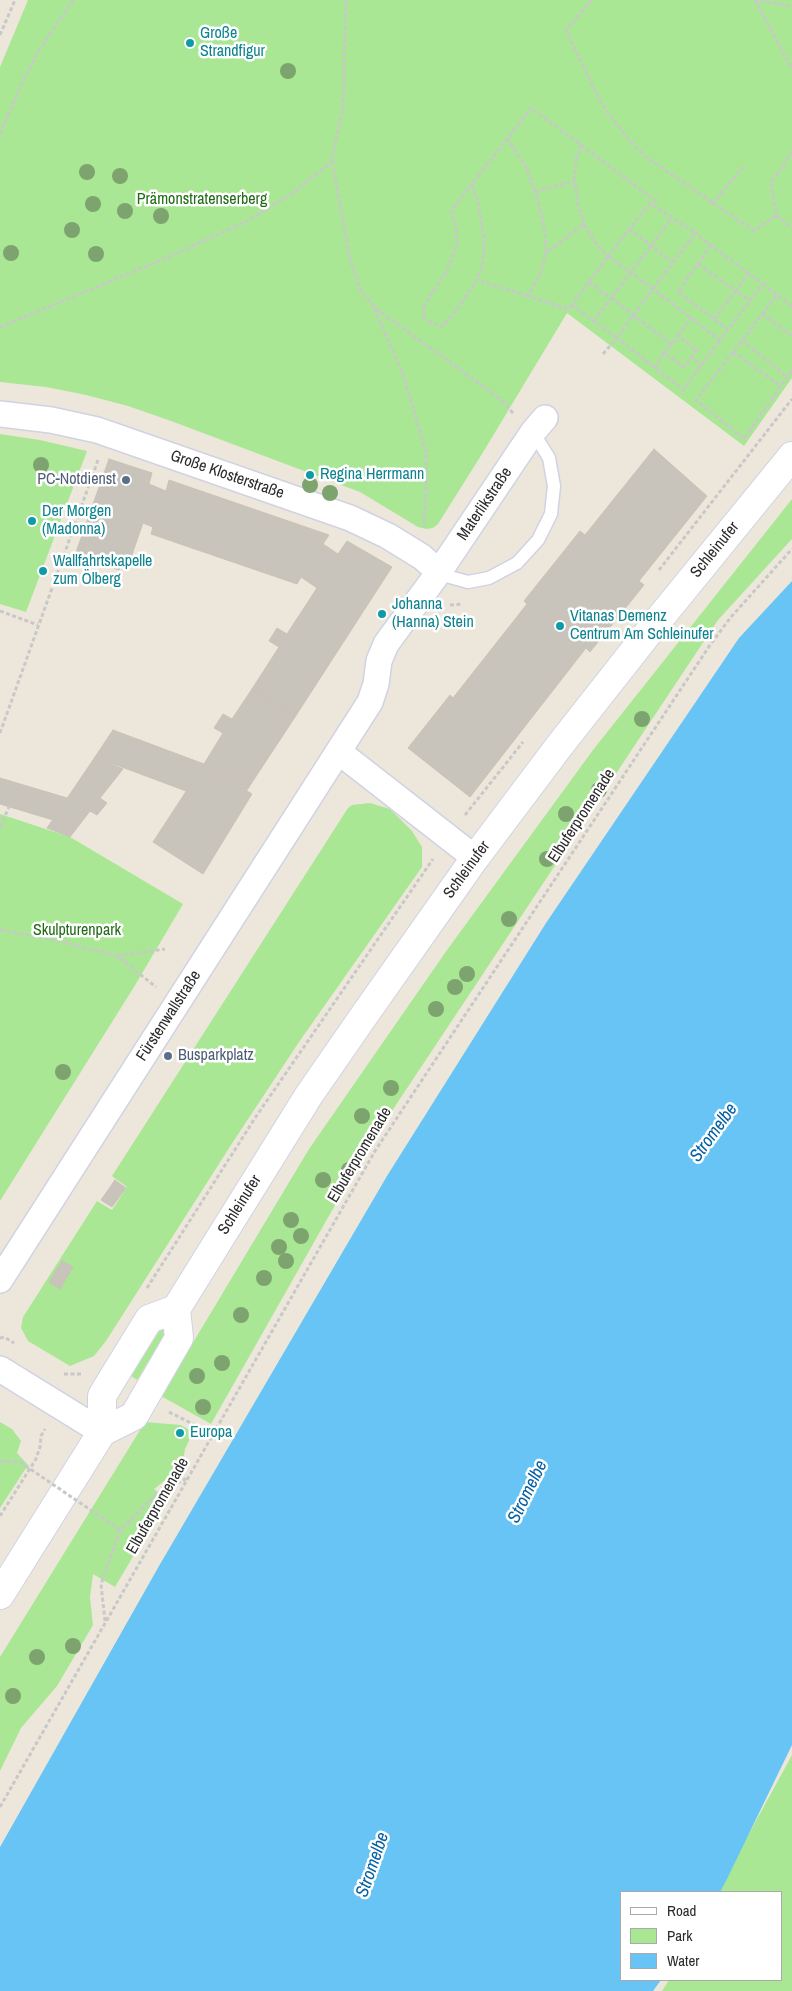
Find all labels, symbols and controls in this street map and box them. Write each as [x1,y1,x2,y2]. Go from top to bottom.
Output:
place label: Große Strandfigur [200,24,265,62]
marker: Große Strandfigur [184,37,196,49]
park label: Prämonstratenserberg [137,190,267,210]
street label: Große Klosterstraße [168,447,286,503]
street label: Materlikstraße [454,464,516,544]
place label: Regina Herrmann [320,465,424,485]
marker: Regina Herrmann [304,469,316,481]
place label: PC-Notdienst [37,470,116,490]
marker: PC-Notdienst [120,474,132,486]
place label: Der Morgen (Madonna) [42,502,111,540]
marker: Der Morgen (Madonna) [26,515,38,527]
street label: Schleinufer [687,518,743,582]
place label: Wallfahrtskapelle zum Ölberg [53,552,152,590]
marker: Wallfahrtskapelle zum Ölberg [37,565,49,577]
place label: Johanna (Hanna) Stein [392,595,474,633]
place label: Vitanas Demenz Centrum Am Schleinufer [570,607,714,645]
marker: Johanna (Hanna) Stein [376,608,388,620]
marker: Vitanas Demenz Centrum Am Schleinufer [554,620,566,632]
street label: Elbuferpromenade [545,766,619,866]
street label: Schleinufer [440,838,494,902]
park label: Skulpturenpark [33,921,121,941]
street label: Fürstenwallstraße [133,967,205,1065]
place label: Busparkplatz [178,1046,254,1066]
marker: Busparkplatz [162,1050,174,1062]
water label: Stromelbe [685,1099,743,1167]
street label: Elbuferpromenade [324,1104,396,1206]
street label: Schleinufer [214,1172,266,1238]
place label: Europa [190,1423,232,1443]
marker: Europa [174,1427,186,1439]
street label: Elbuferpromenade [123,1454,193,1558]
water label: Stromelbe [504,1457,552,1527]
water label: Stromelbe [352,1830,394,1900]
legend [620,1891,782,1981]
text: Road [667,1900,696,1921]
text: Park [667,1925,692,1946]
text: Water [667,1950,699,1971]

